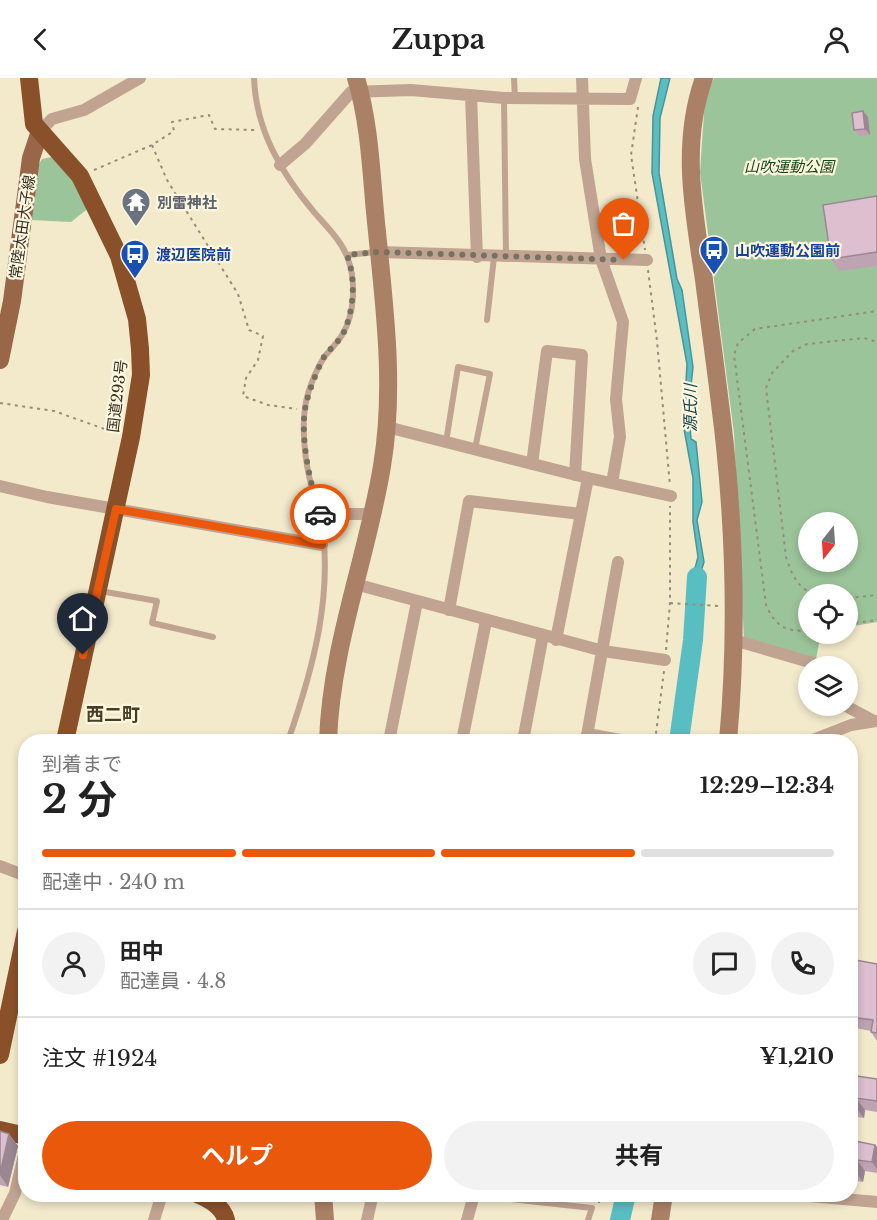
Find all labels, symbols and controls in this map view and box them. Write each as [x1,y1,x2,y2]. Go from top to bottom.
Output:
icon: back [24,23,57,56]
text: Zuppa [392,23,485,56]
icon: person [820,23,853,56]
park label: 山吹運動公園 [744,157,836,176]
street label: 常陸太田大子線 [5,174,39,280]
temple icon: 別雷神社 [120,186,152,228]
place label: 別雷神社 [157,193,217,212]
pin [598,198,649,260]
icon: bag [607,207,640,240]
bus stop icon: 山吹運動公園前 [698,234,730,276]
bus stop icon: 渡辺医院前 [119,238,151,280]
place label: 山吹運動公園前 [735,241,840,260]
place label: 渡辺医院前 [156,245,231,264]
street label: 国道293号 [103,359,131,433]
water label: 源氏川 [680,382,700,432]
courier [290,484,350,544]
icon: car [304,498,337,531]
north arrow [798,512,858,572]
map controls [798,512,858,716]
button: locate [798,584,858,644]
pin [57,593,108,655]
icon: home [66,602,99,635]
button: layers [798,656,858,716]
district label: 西二町 [86,704,140,726]
text: 到着まで [42,752,122,776]
text: 12:29–12:34 [700,772,834,799]
text: 2 分 [42,775,117,824]
text: 配達中 · 240 m [42,870,185,894]
button: person [42,932,105,995]
button: chat [693,932,756,995]
button: phone [771,932,834,995]
text: 田中 [120,938,164,965]
text: 配達員 · 4.8 [120,969,226,993]
text: ¥1,210 [759,1043,834,1070]
text: 注文 #1924 [42,1045,157,1072]
button: ヘルプ [42,1121,432,1190]
button: 共有 [444,1121,834,1190]

